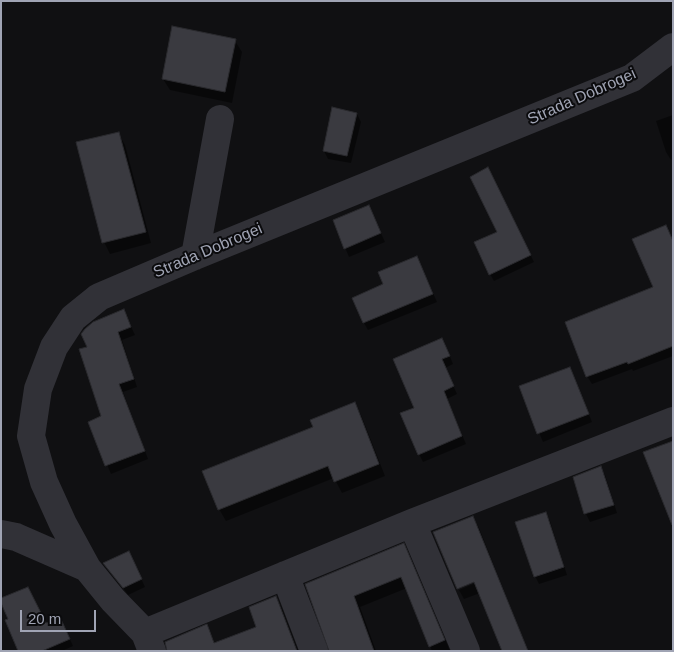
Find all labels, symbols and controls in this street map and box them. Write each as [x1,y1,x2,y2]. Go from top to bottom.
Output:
street label: Strada Dobrogei [525,65,639,129]
street label: Strada Dobrogei [151,219,265,283]
scale bar [22,600,99,632]
text: 20 m [28,610,61,627]

